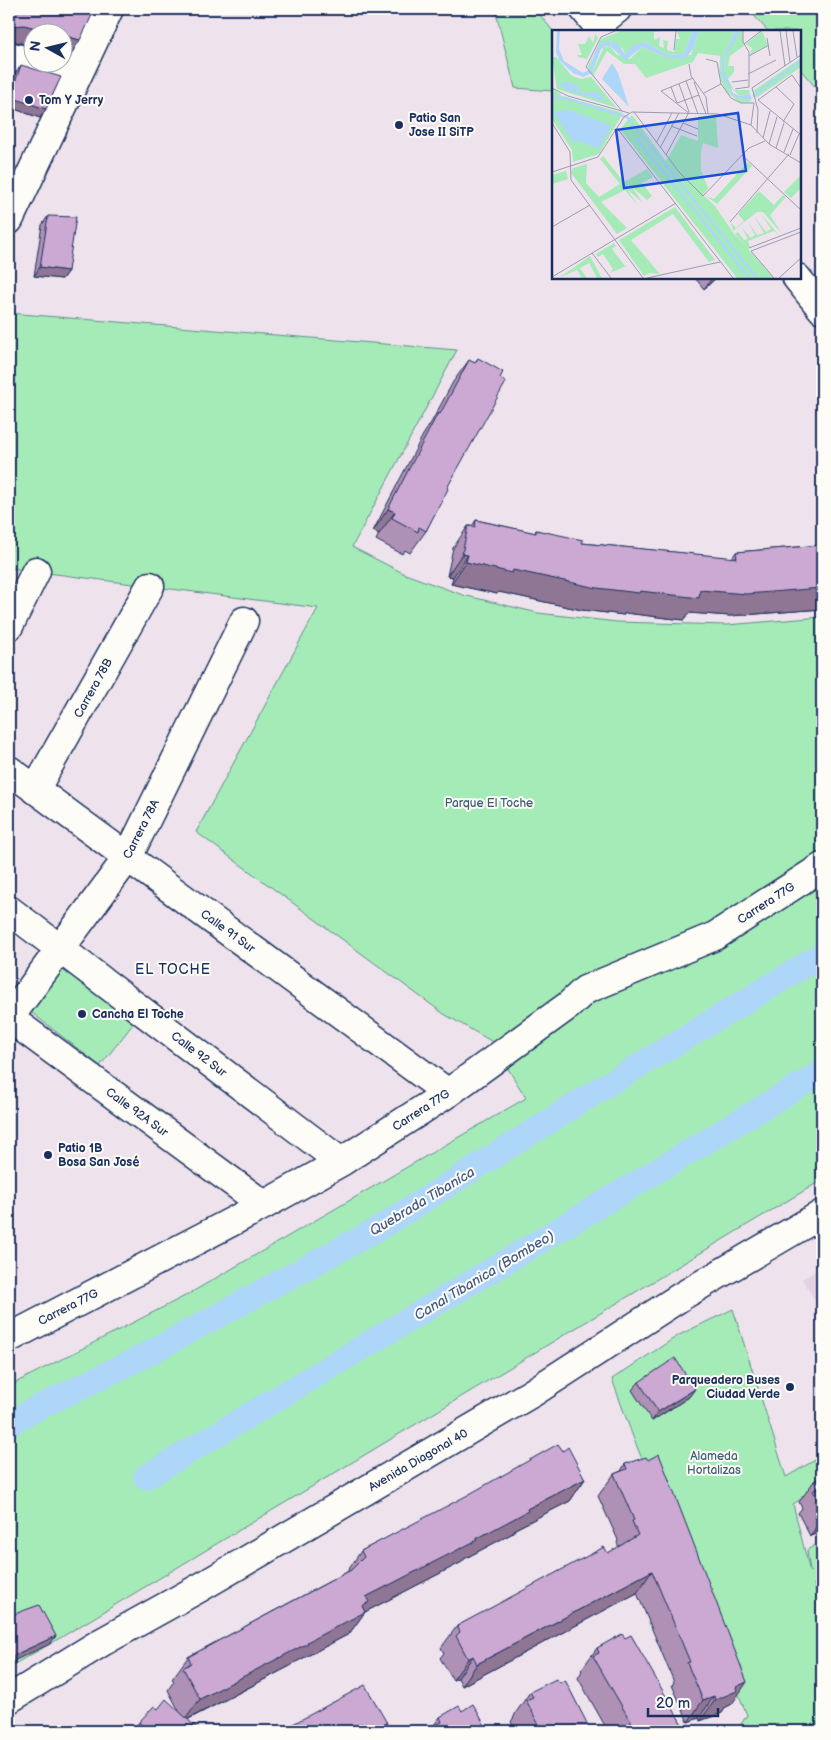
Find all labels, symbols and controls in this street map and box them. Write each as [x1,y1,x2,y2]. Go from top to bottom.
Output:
north arrow [22,22,72,72]
inset map [552,30,801,279]
text: N [26,40,45,53]
place label: Tom Y Jerry [39,93,104,108]
marker: Tom Y Jerry [23,94,35,106]
place label: Patio San Jose II SiTP [409,111,474,140]
marker: Patio San Jose II SiTP [393,119,405,131]
street label: Carrera 78B [71,656,116,721]
street label: Carrera 78A [120,796,163,862]
park label: Parque El Toche [445,796,533,811]
street label: Carrera 77G [735,879,798,928]
street label: Calle 91 Sur [197,907,258,957]
district label: EL TOCHE [135,961,211,978]
place label: Cancha El Toche [92,1007,184,1022]
marker: Cancha El Toche [76,1008,88,1020]
street label: Calle 92 Sur [168,1028,230,1081]
street label: Calle 92A Sur [103,1085,171,1140]
street label: Carrera 77G [390,1086,453,1135]
place label: Patio 1B Bosa San José [58,1141,139,1170]
marker: Patio 1B Bosa San José [42,1149,54,1161]
water label: Quebrada Tibaníca [367,1163,478,1240]
water label: Canal Tibanica (Bombeo) [411,1226,558,1324]
street label: Carrera 77G [36,1286,101,1329]
place label: Parqueadero Buses Ciudad Verde [672,1373,780,1402]
marker: Parqueadero Buses Ciudad Verde [784,1381,796,1393]
street label: Avenida Diagonal 40 [366,1426,471,1495]
park label: Alameda Hortalizas [687,1449,741,1478]
scale bar [648,1685,718,1717]
text: 20 m [656,1694,690,1713]

